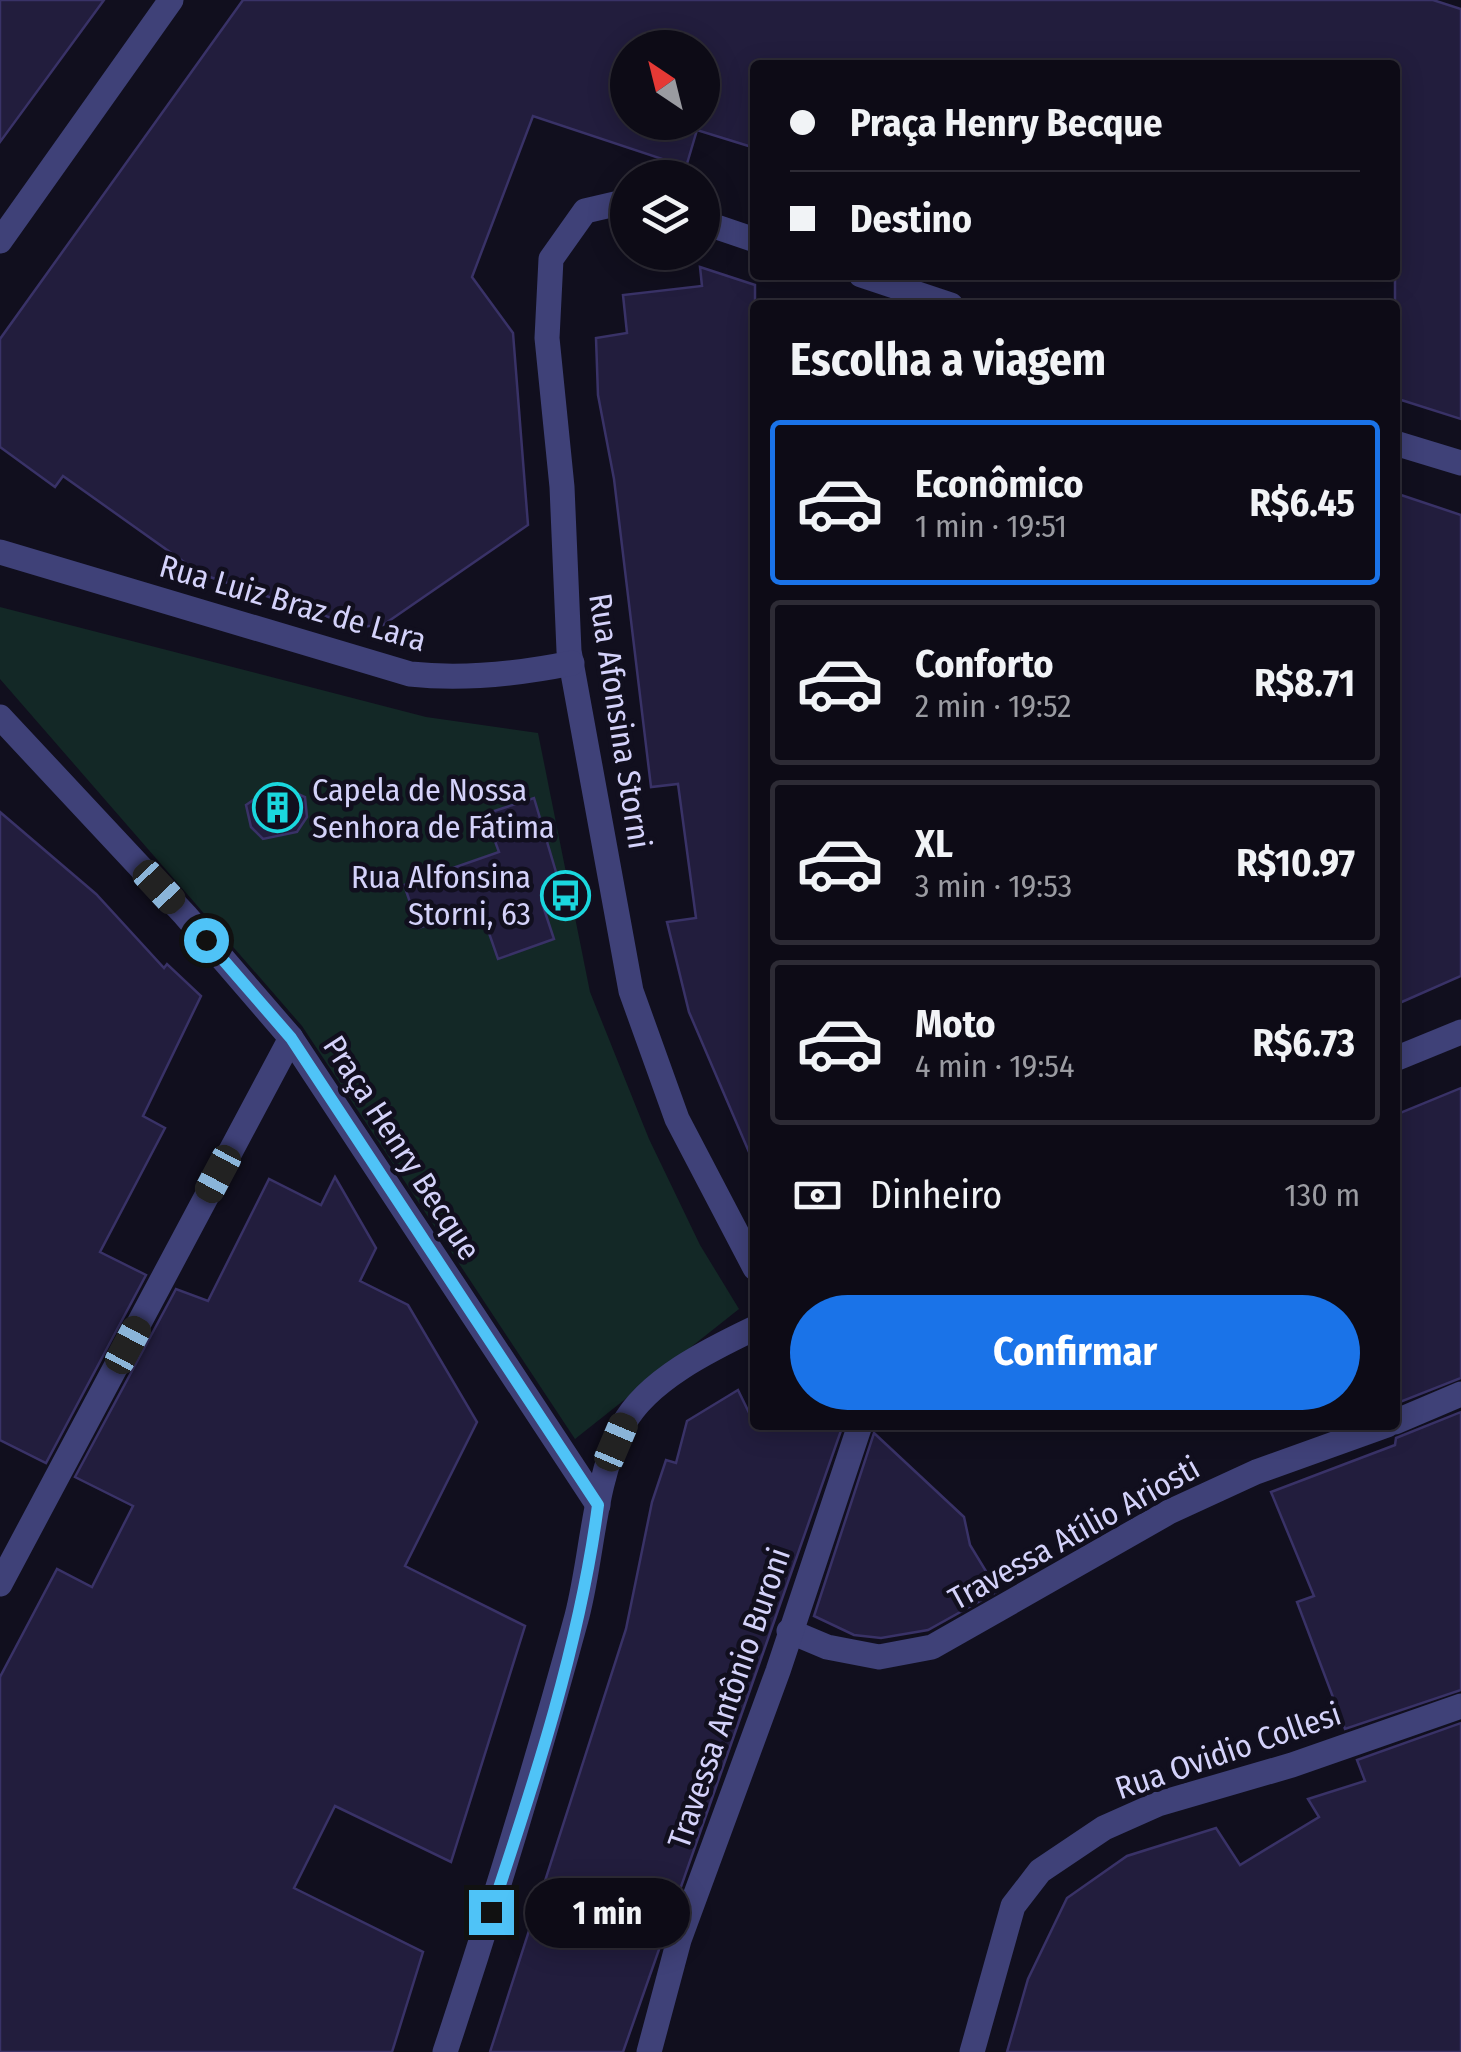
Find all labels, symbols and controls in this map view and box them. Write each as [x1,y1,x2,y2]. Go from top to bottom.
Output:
north arrow [610,30,720,140]
map controls [610,30,720,270]
text: Praça Henry Becque [850,100,1163,146]
button: layers [610,160,720,270]
text: Destino [850,196,972,242]
text: Escolha a viagem [790,333,1106,387]
icon: car [795,458,885,548]
text: Econômico [915,461,1084,507]
text: R$6.45 [1250,480,1355,526]
text: 1 min · 19:51 [915,507,1067,545]
street label: Rua Luiz Braz de Lara [155,547,431,659]
street label: Rua Afonsina Storni [581,591,659,851]
icon: car [795,638,885,728]
text: Conforto [915,641,1054,687]
text: R$8.71 [1254,660,1355,706]
text: 2 min · 19:52 [915,687,1071,725]
place label: Capela de Nossa Senhora de Fátima [312,771,555,846]
building icon: Capela de Nossa Senhora de Fátima [251,782,303,834]
icon: car [795,818,885,908]
text: XL [915,821,953,867]
text: R$10.97 [1236,840,1355,886]
car [128,855,190,919]
place label: Rua Alfonsina Storni, 63 [351,858,531,933]
text: 3 min · 19:53 [915,867,1072,905]
bus stop icon: Rua Alfonsina Storni, 63 [540,869,592,921]
route start [184,918,229,963]
icon: car [795,998,885,1088]
text: Moto [915,1001,996,1047]
text: R$6.73 [1252,1020,1355,1066]
street label: Praça Henry Becque [315,1029,489,1267]
text: 4 min · 19:54 [915,1047,1075,1085]
car [191,1140,245,1208]
icon: cash [790,1168,845,1223]
text: Dinheiro [870,1172,1002,1218]
text: 130 m [1284,1176,1360,1214]
button: Confirmar [790,1295,1360,1410]
car [101,1311,155,1379]
car [590,1409,642,1475]
street label: Travessa Atílio Ariosti [942,1448,1206,1618]
street label: Travessa Antônio Buroni [660,1543,798,1853]
street label: Rua Ovidio Collesi [1110,1695,1346,1807]
callout: 1 min [526,1877,691,1947]
route end [469,1890,514,1935]
text: 1 min [573,1894,642,1932]

